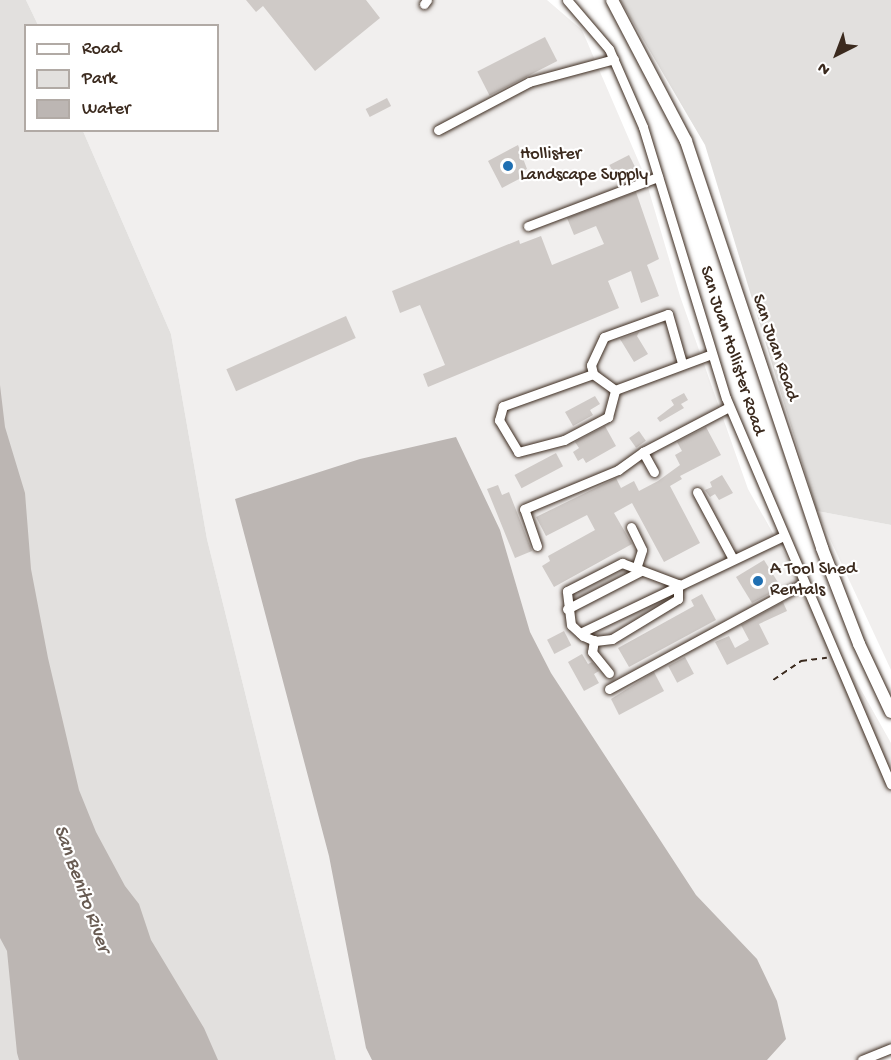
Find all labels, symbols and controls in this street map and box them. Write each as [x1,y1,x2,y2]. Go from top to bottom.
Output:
legend [24,24,219,132]
north arrow [807,24,867,84]
text: Road [82,39,121,60]
text: N [814,57,835,78]
text: Park [82,69,116,90]
text: Water [82,99,130,120]
place label: Hollister Landscape Supply [520,145,648,188]
marker: Hollister Landscape Supply [501,159,515,173]
street label: San Juan Hollister Road [693,264,769,438]
street label: San Juan Road [746,292,802,404]
place label: A Tool Shed Rentals [770,560,857,602]
marker: A Tool Shed Rentals [751,574,765,588]
water label: San Benito River [47,822,115,956]

